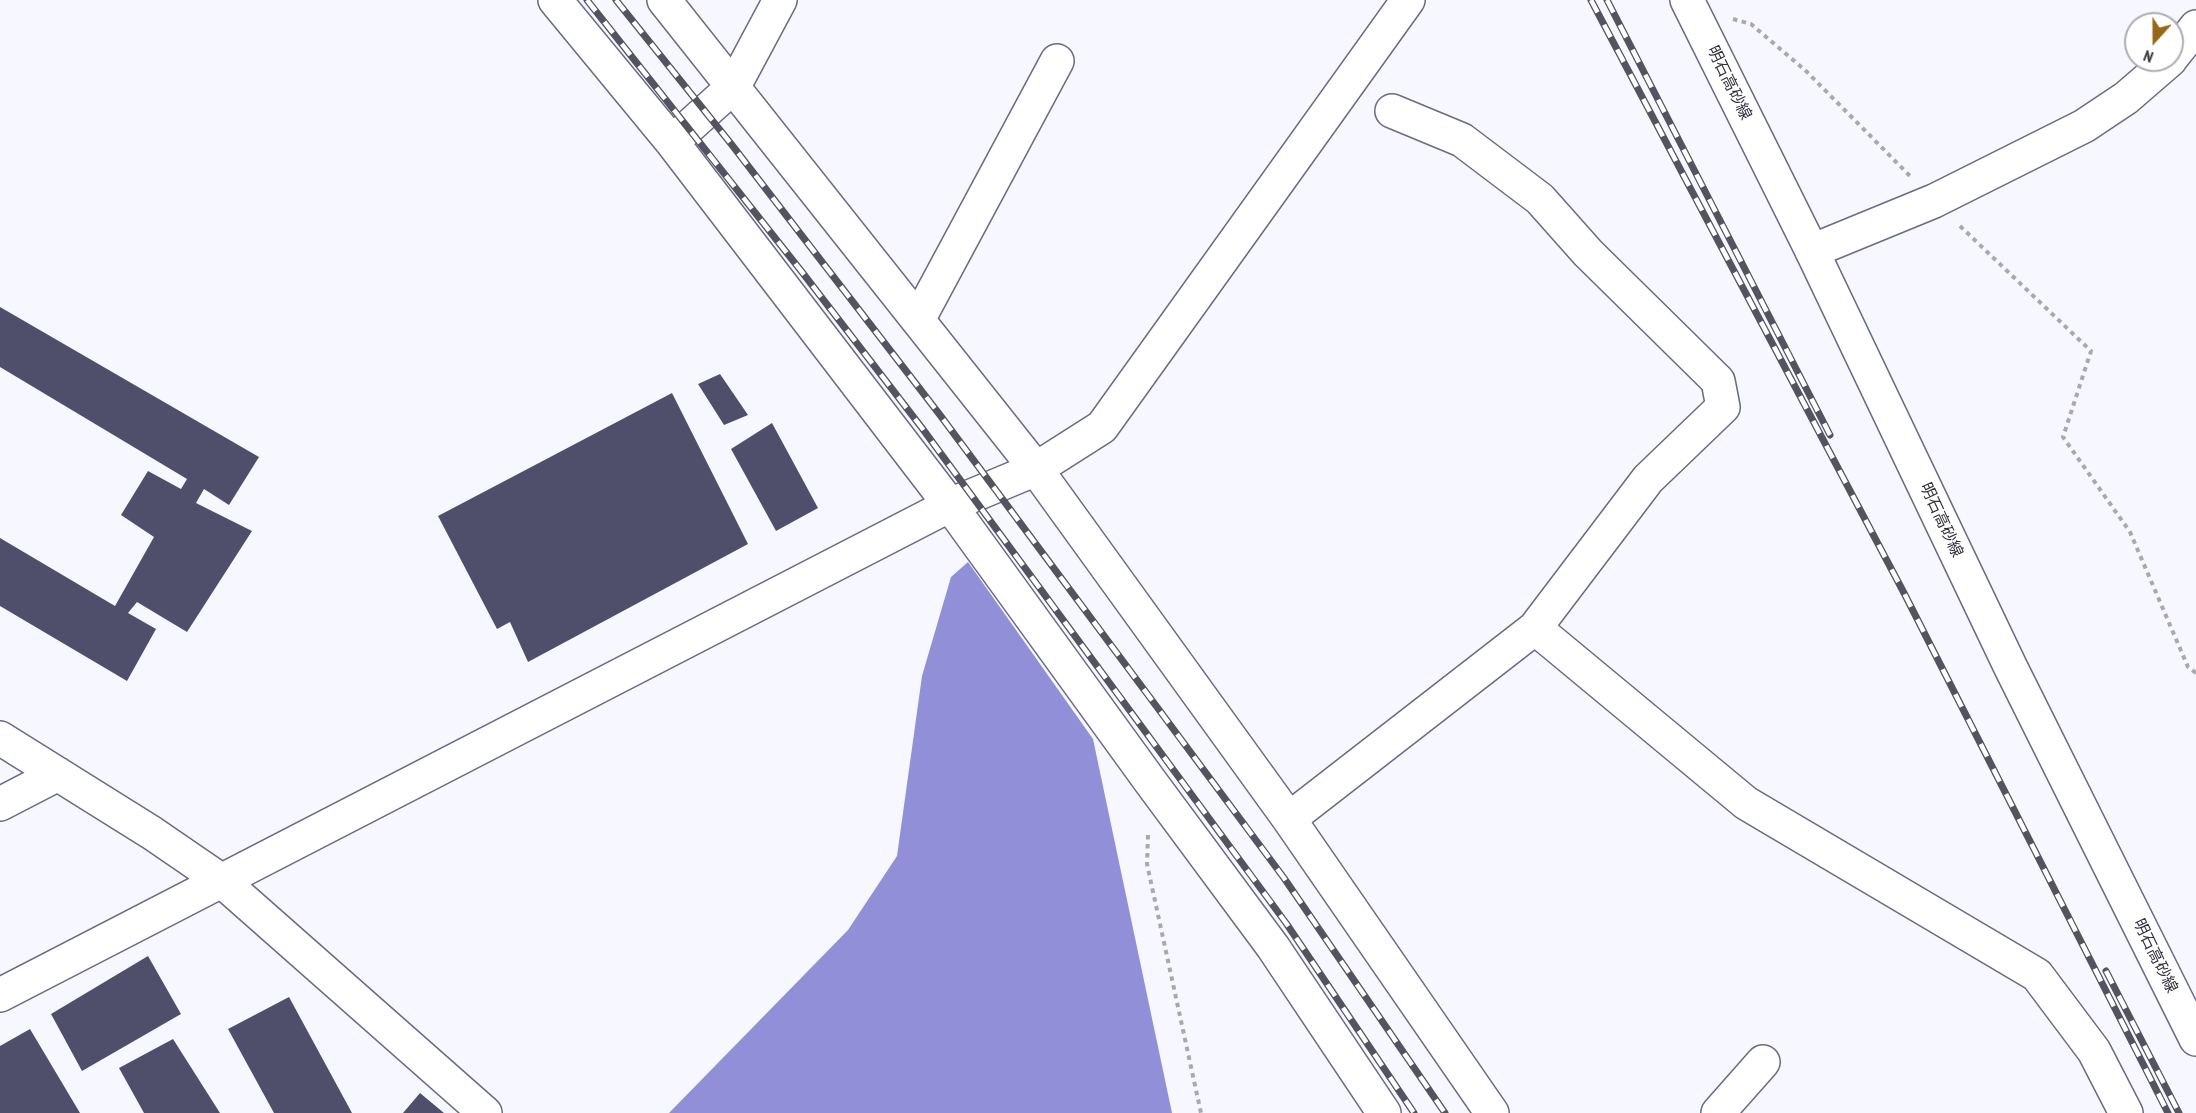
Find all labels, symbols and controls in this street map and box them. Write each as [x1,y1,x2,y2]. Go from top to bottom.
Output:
north arrow [2124,12,2184,72]
street label: 明石高砂線 [1703,43,1755,123]
text: N [2141,46,2156,68]
street label: 明石高砂線 [1915,480,1967,560]
street label: 明石高砂線 [2129,916,2181,996]

